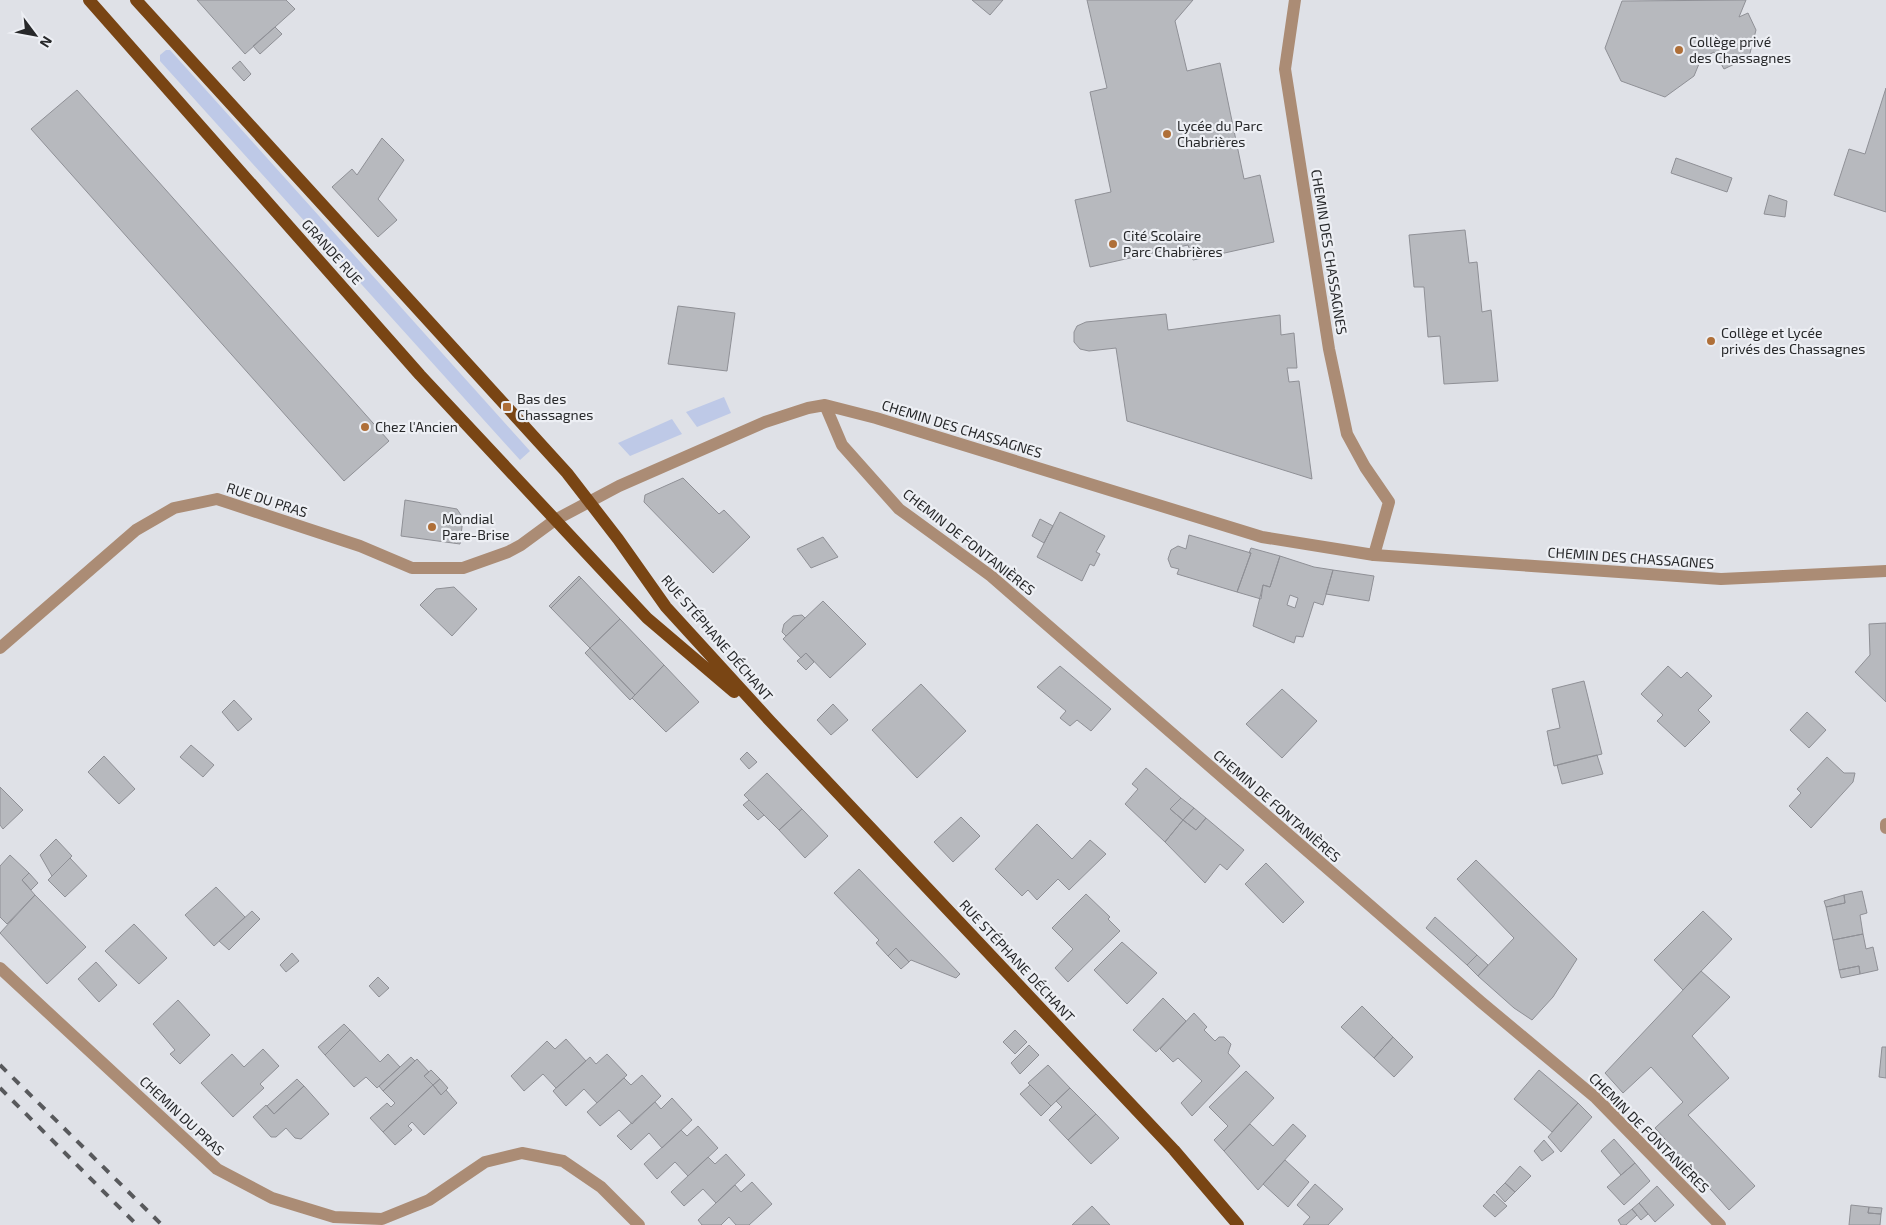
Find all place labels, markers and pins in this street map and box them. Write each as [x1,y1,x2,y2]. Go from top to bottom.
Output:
place label: Collège privé des Chassagnes [1689,33,1791,66]
marker: Collège privé des Chassagnes [1673,44,1685,56]
place label: Lycée du Parc Chabrières [1177,117,1263,150]
marker: Lycée du Parc Chabrières [1161,128,1173,140]
place label: Cité Scolaire Parc Chabrières [1123,227,1223,260]
marker: Cité Scolaire Parc Chabrières [1107,238,1119,250]
place label: Collège et Lycée privés des Chassagnes [1721,324,1865,357]
marker: Collège et Lycée privés des Chassagnes [1705,335,1717,347]
place label: Bas des Chassagnes [517,390,593,423]
marker: Bas des Chassagnes [501,401,513,413]
place label: Chez l'Ancien [375,418,458,435]
marker: Chez l'Ancien [359,421,371,433]
place label: Mondial Pare-Brise [442,510,510,543]
marker: Mondial Pare-Brise [426,521,438,533]

